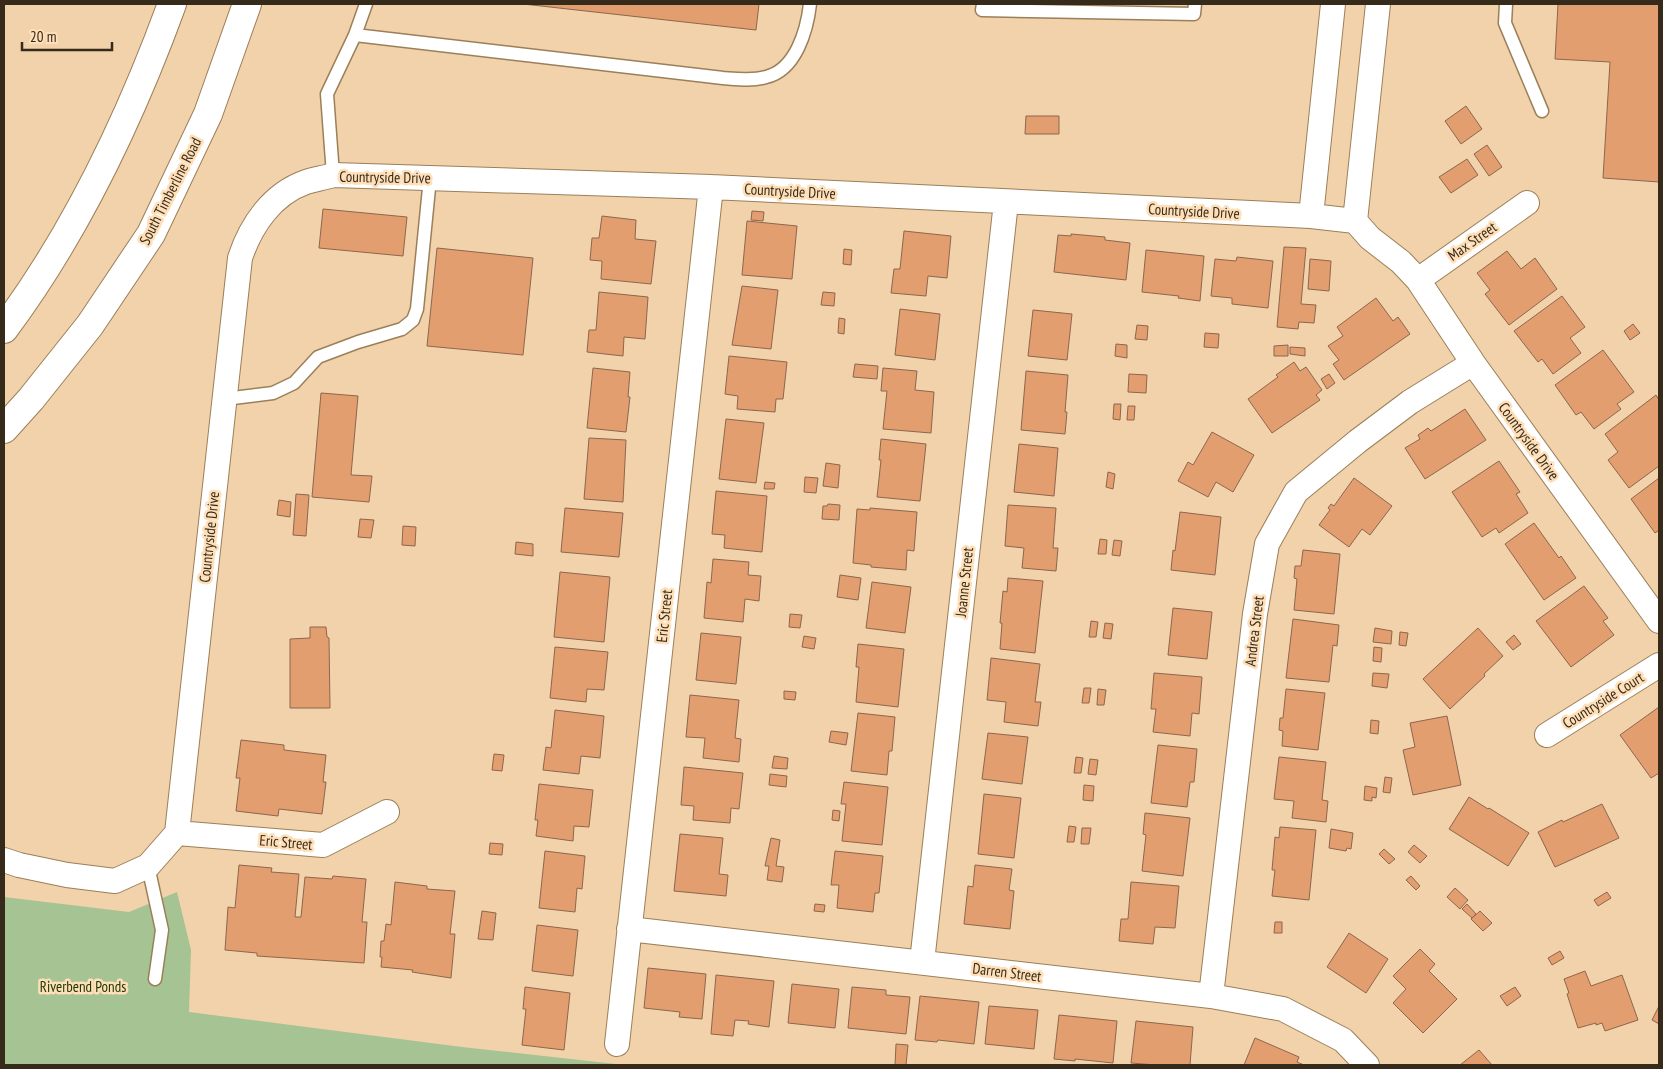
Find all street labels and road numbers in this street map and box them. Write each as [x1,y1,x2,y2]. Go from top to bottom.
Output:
street label: South Timberline Road [135,134,205,248]
street label: Countryside Drive [339,167,431,187]
street label: Countryside Drive [744,179,836,203]
street label: Countryside Drive [1148,199,1240,223]
street label: Max Street [1444,217,1500,265]
street label: Countryside Drive [1494,398,1564,484]
street label: Countryside Drive [195,491,223,583]
street label: Joanne Street [951,546,977,619]
street label: Eric Street [652,589,676,643]
street label: Andrea Street [1240,595,1268,667]
street label: Countryside Court [1559,668,1647,732]
street label: Eric Street [259,830,313,854]
street label: Darren Street [972,958,1042,986]

